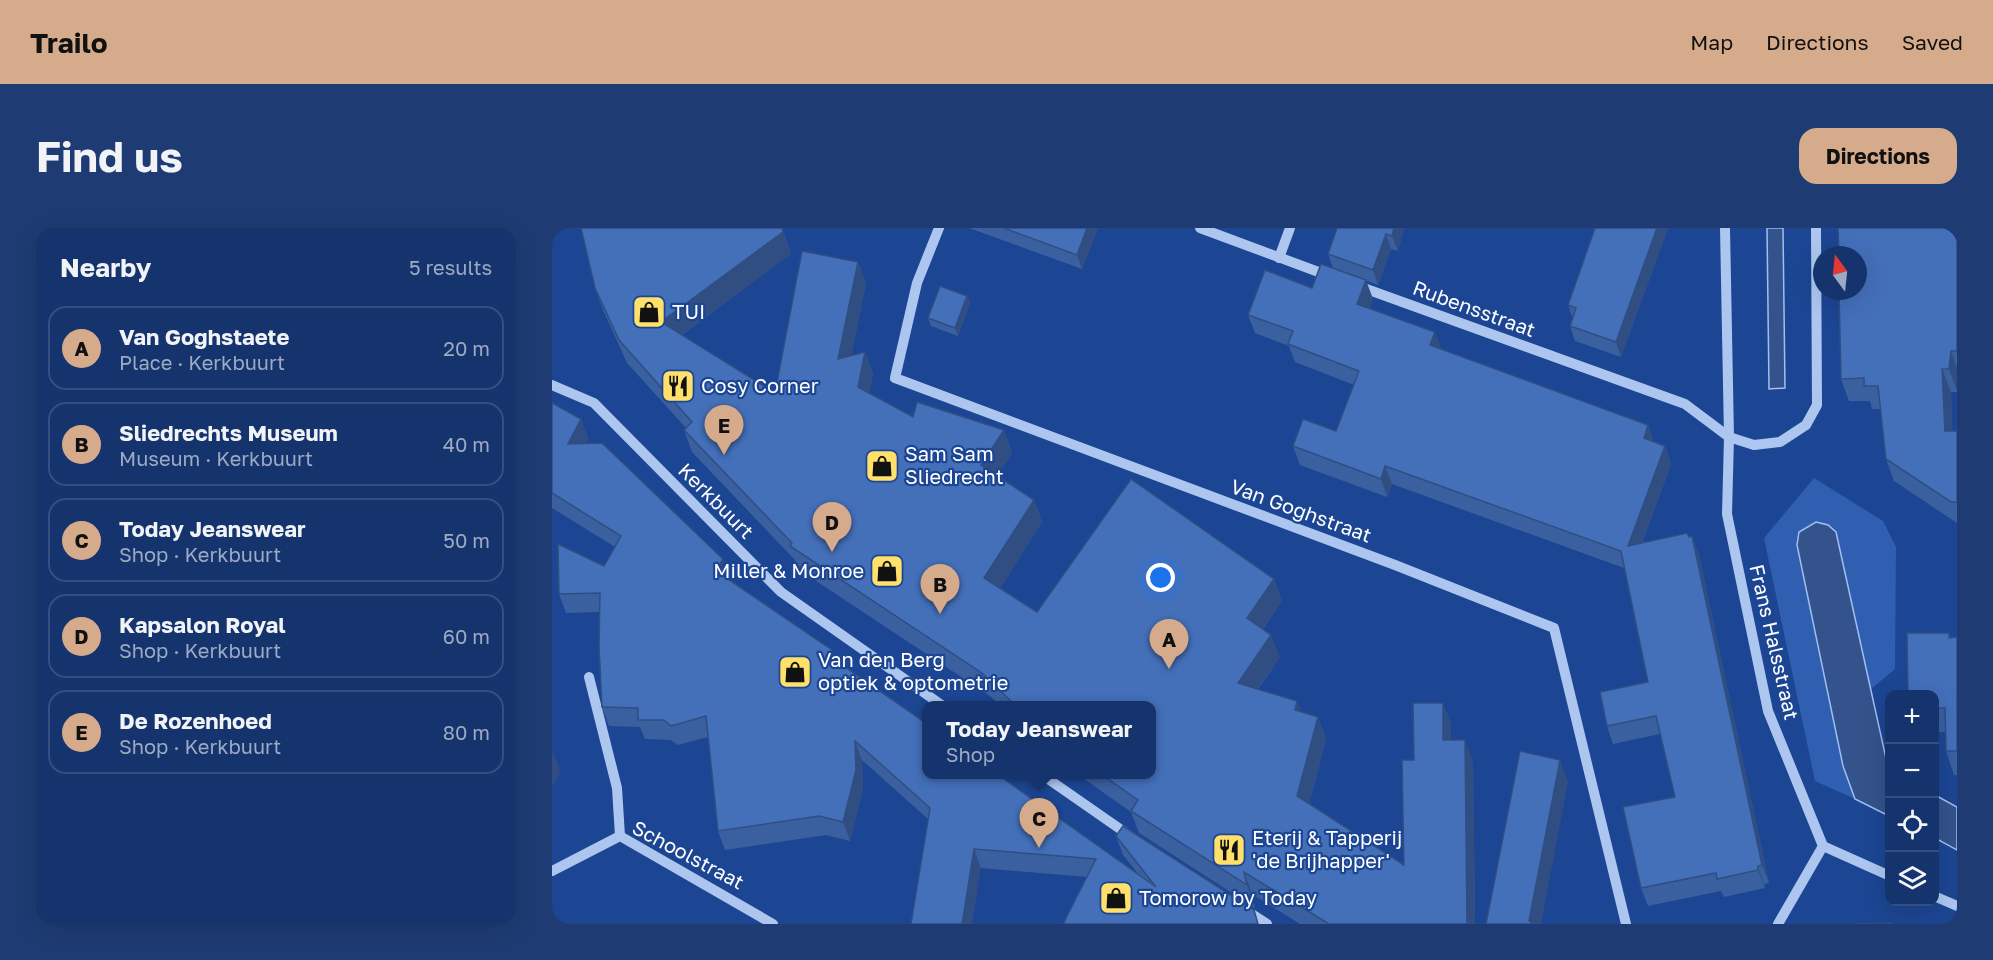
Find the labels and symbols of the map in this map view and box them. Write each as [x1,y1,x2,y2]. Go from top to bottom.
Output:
north arrow [1813,246,1867,300]
street label: Rubensstraat [1410,275,1539,341]
shop icon: TUI [631,294,667,330]
place label: TUI [672,299,705,323]
restaurant icon: Cosy Corner [660,368,696,404]
place label: Cosy Corner [701,373,819,397]
pin: E [704,406,744,455]
place label: Sam Sam Sliedrecht [905,441,1004,488]
shop icon: Sam Sam Sliedrecht [864,448,900,484]
street label: Kerkbuurt [674,458,759,543]
street label: Van Goghstraat [1228,473,1375,547]
pin: D [812,502,852,552]
shop icon: Miller & Monroe [869,553,905,589]
place label: Miller & Monroe [713,558,864,582]
street label: Frans Halsstraat [1745,562,1805,722]
your location [1146,563,1175,592]
pin: B [920,564,960,614]
pin: A [1150,620,1188,669]
place label: Van den Berg optiek & optometrie [818,647,1008,694]
shop icon: Van den Berg optiek & optometrie [777,654,813,690]
pin: C [1020,798,1058,848]
street label: Schoolstraat [629,815,748,894]
place label: Eterij & Tapperij 'de Brijhapper' [1252,825,1402,872]
restaurant icon: Eterij & Tapperij 'de Brijhapper' [1211,832,1247,868]
shop icon: Tomorow by Today [1098,880,1134,916]
place label: Tomorow by Today [1139,885,1317,909]

